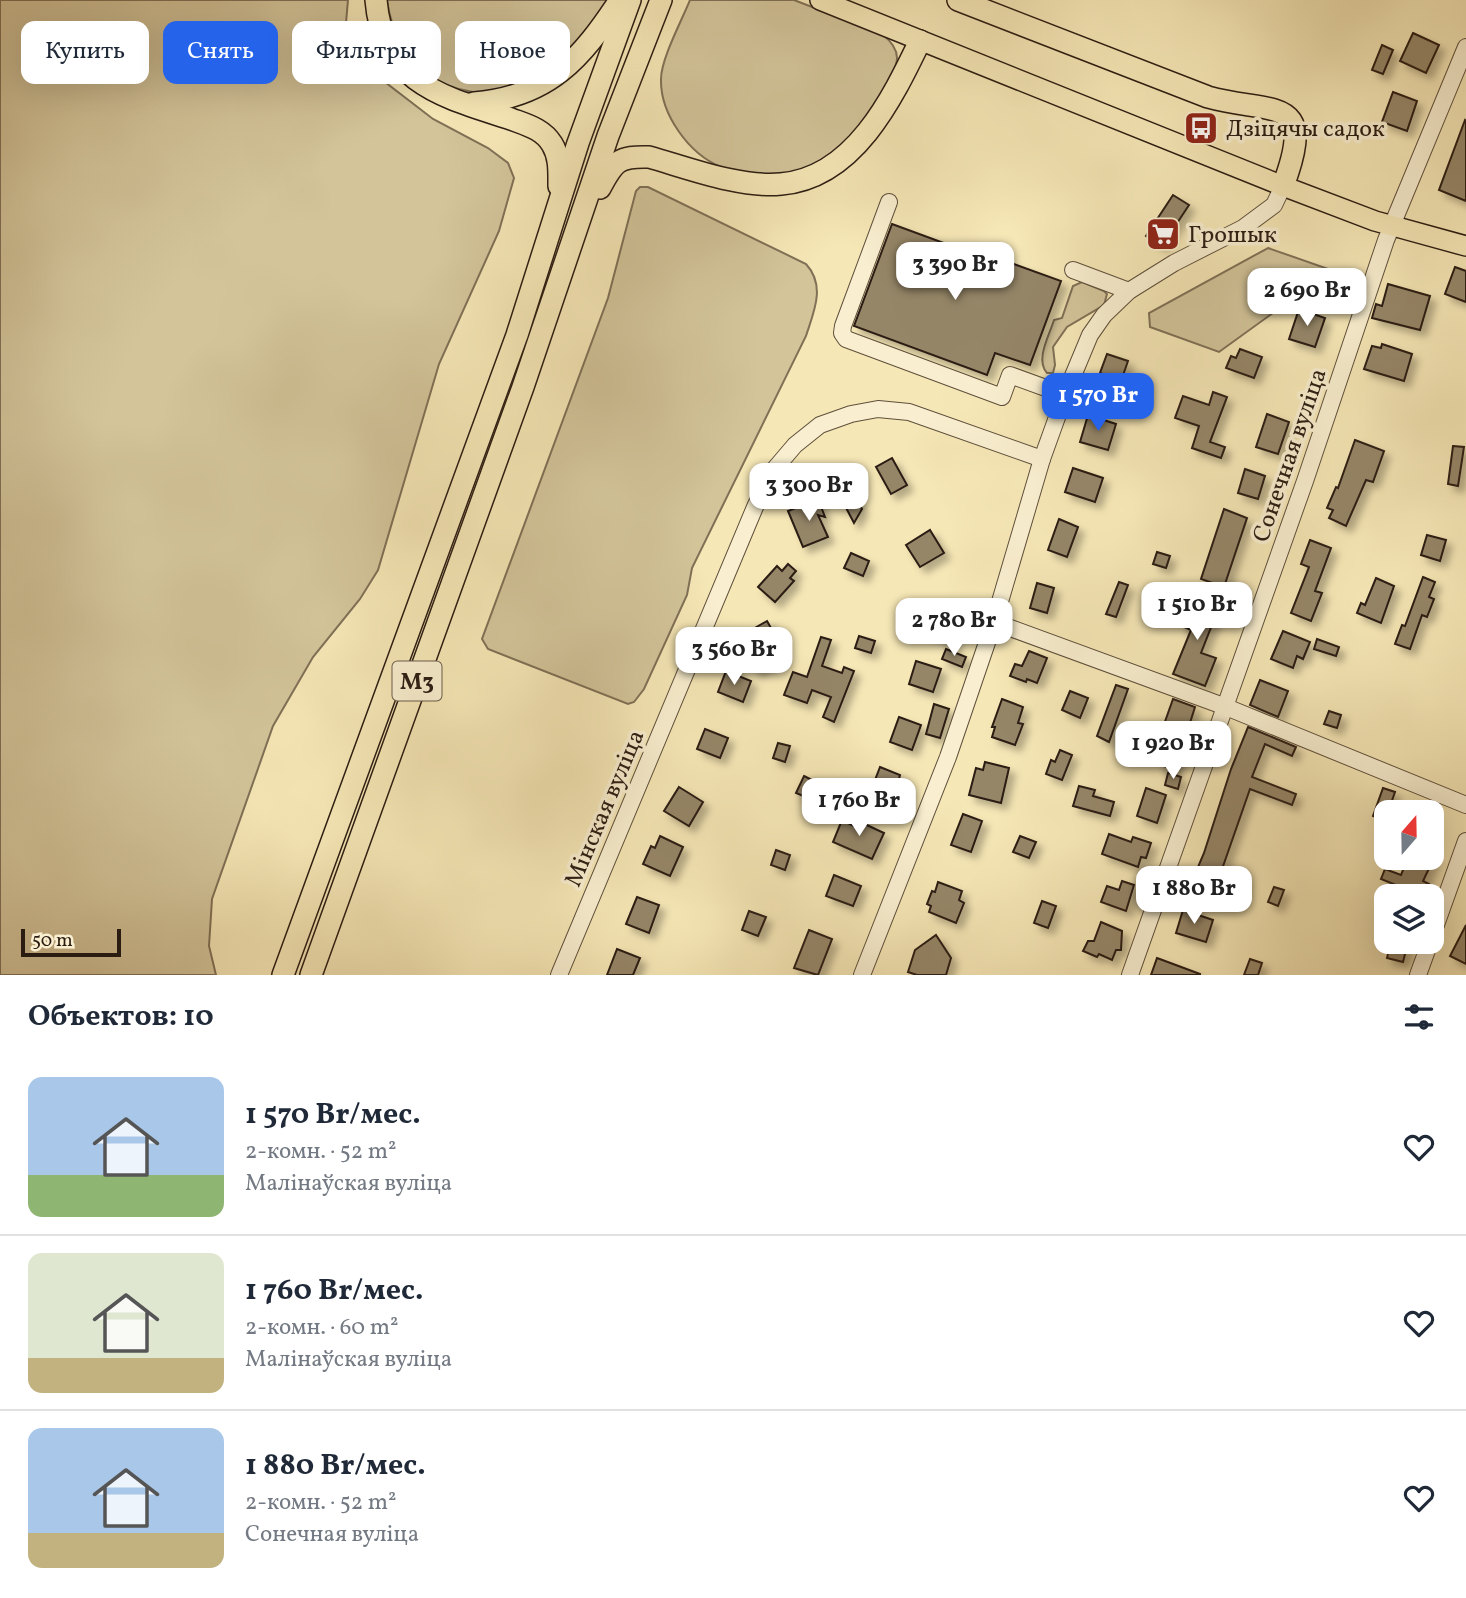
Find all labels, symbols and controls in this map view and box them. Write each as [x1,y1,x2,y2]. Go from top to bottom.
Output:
chip: Купить [21,21,149,84]
chip: Снять [163,21,278,84]
chip: Фильтры [292,21,441,84]
chip: Новое [455,21,570,84]
bus stop icon: Дзіцячы садок [1182,109,1220,147]
place label: Дзіцячы садок [1226,113,1385,147]
supermarket icon: Грошык [1144,215,1182,253]
place label: Грошык [1188,219,1277,253]
pin: 3 390 Br [883,243,1027,302]
text: 3 390 Br [912,249,998,281]
pin: 2 690 Br [1235,268,1379,328]
text: 2 690 Br [1263,275,1351,307]
street label: Сонечная вуліца [1245,364,1337,547]
pin: 1 570 Br [1026,374,1170,433]
text: 1 570 Br [1058,380,1138,412]
pin: 3 300 Br [737,463,881,523]
text: 3 300 Br [765,470,853,502]
pin: 1 510 Br [1125,582,1269,642]
text: 1 510 Br [1157,589,1237,621]
pin: 2 780 Br [882,598,1026,658]
text: 2 780 Br [912,605,996,637]
pin: 3 560 Br [662,628,806,687]
text: 3 560 Br [691,634,777,666]
road number: М3 [392,662,442,701]
pin: 1 920 Br [1101,722,1245,781]
street label: Мінская вуліца [557,725,654,893]
text: 1 920 Br [1131,728,1215,760]
pin: 1 760 Br [787,778,931,838]
text: 1 760 Br [818,785,900,817]
north arrow [1374,800,1444,870]
map controls [1374,800,1444,954]
pin: 1 880 Br [1122,866,1266,926]
text: 1 880 Br [1152,873,1236,905]
button: layers [1374,884,1444,954]
scale bar [21,926,121,958]
text: 50 m [32,928,73,954]
text: Объектов: 10 [28,996,214,1038]
icon: filters [1400,998,1438,1036]
text: 1 570 Br/мес. [245,1094,421,1136]
icon: home [84,1105,168,1189]
icon: heart [1400,1128,1438,1166]
text: 2-комн. · 52 m² [245,1136,397,1168]
text: Малінаўская вуліца [245,1168,452,1200]
text: 1 760 Br/мес. [245,1270,424,1312]
icon: home [84,1281,168,1365]
icon: heart [1400,1304,1438,1342]
text: 2-комн. · 60 m² [245,1312,399,1344]
text: Малінаўская вуліца [245,1344,452,1376]
text: 1 880 Br/мес. [245,1445,426,1487]
icon: home [84,1456,168,1540]
icon: heart [1400,1479,1438,1517]
text: 2-комн. · 52 m² [245,1487,397,1519]
text: Сонечная вуліца [245,1519,419,1551]

